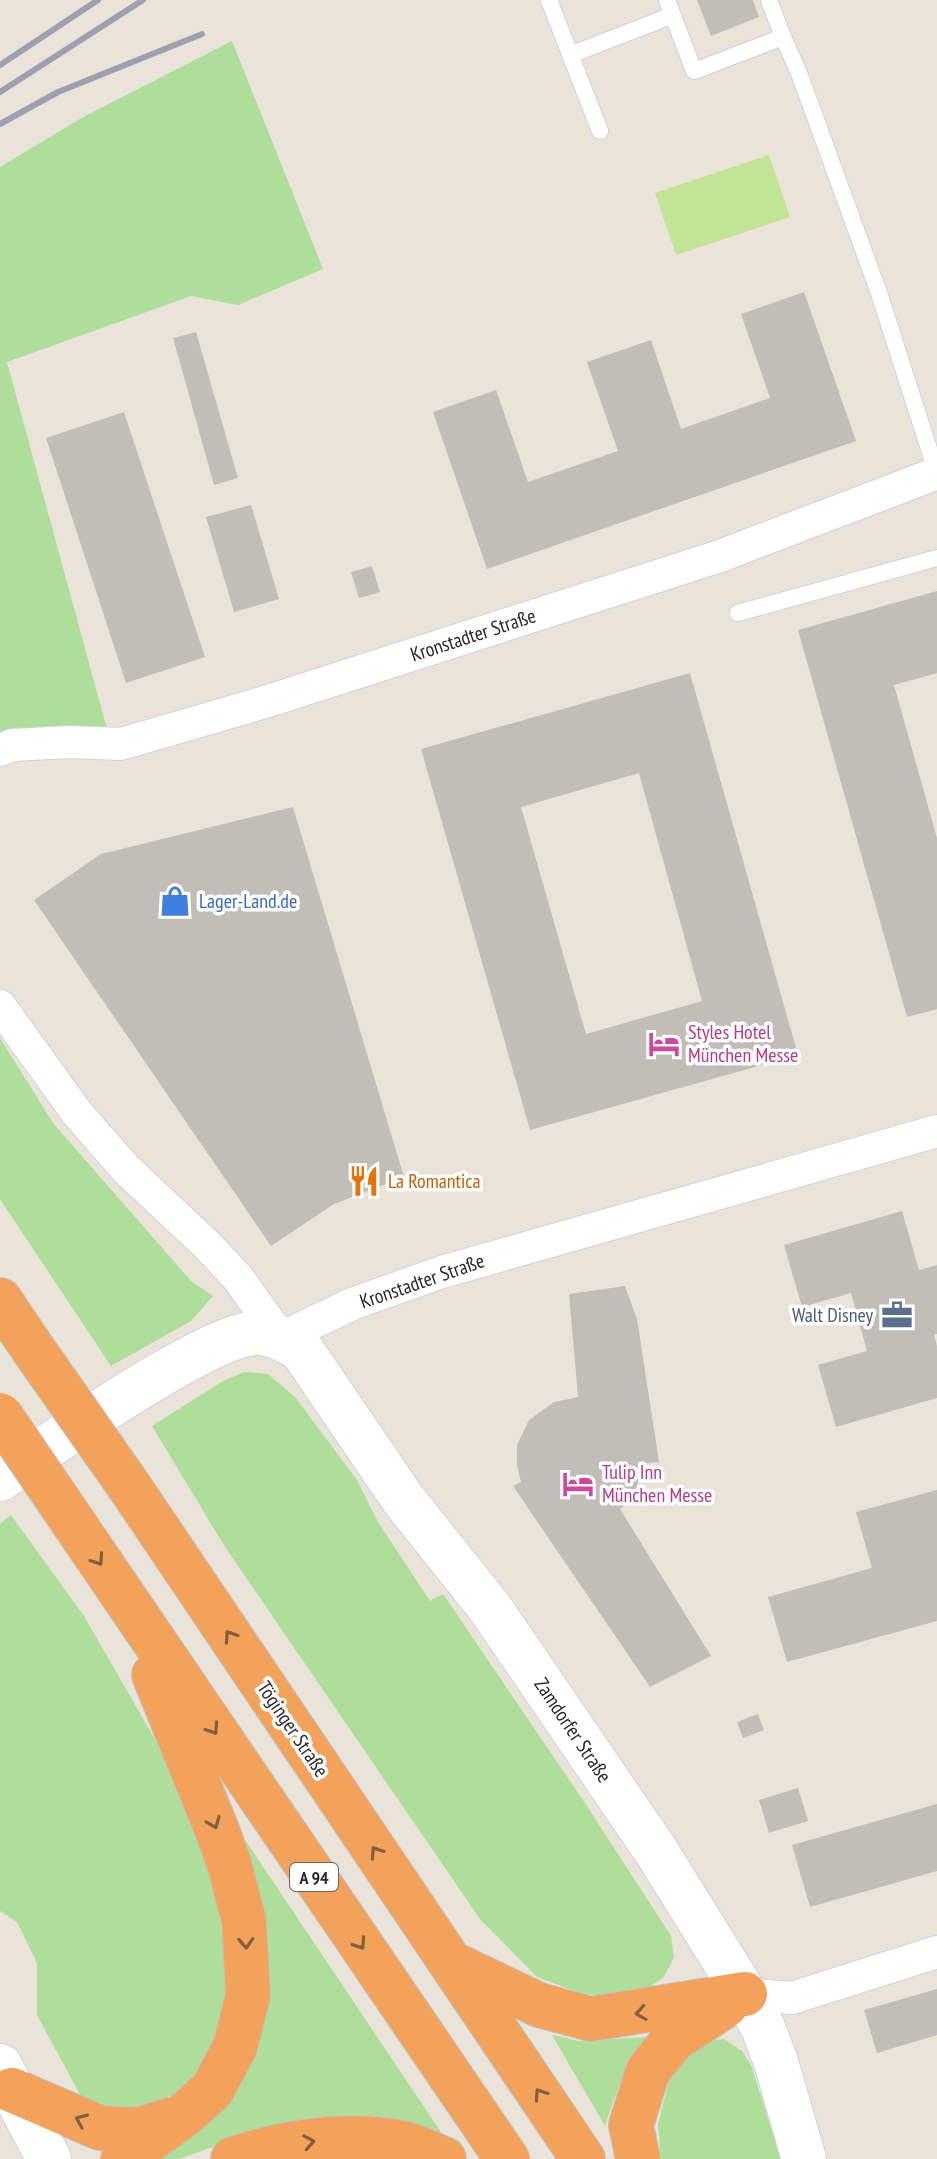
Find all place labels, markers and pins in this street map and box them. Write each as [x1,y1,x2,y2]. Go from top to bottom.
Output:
shop icon: Lager-Land.de [158,884,192,918]
place label: Lager-Land.de [199,888,297,914]
place label: Styles Hotel München Messe [688,1019,798,1068]
hotel icon: Styles Hotel München Messe [647,1027,681,1061]
restaurant icon: La Romantica [347,1164,381,1198]
place label: La Romantica [388,1168,480,1194]
office icon: Walt Disney [880,1298,914,1332]
place label: Walt Disney [792,1302,873,1328]
place label: Tulip Inn München Messe [602,1459,712,1508]
hotel icon: Tulip Inn München Messe [561,1467,595,1501]

